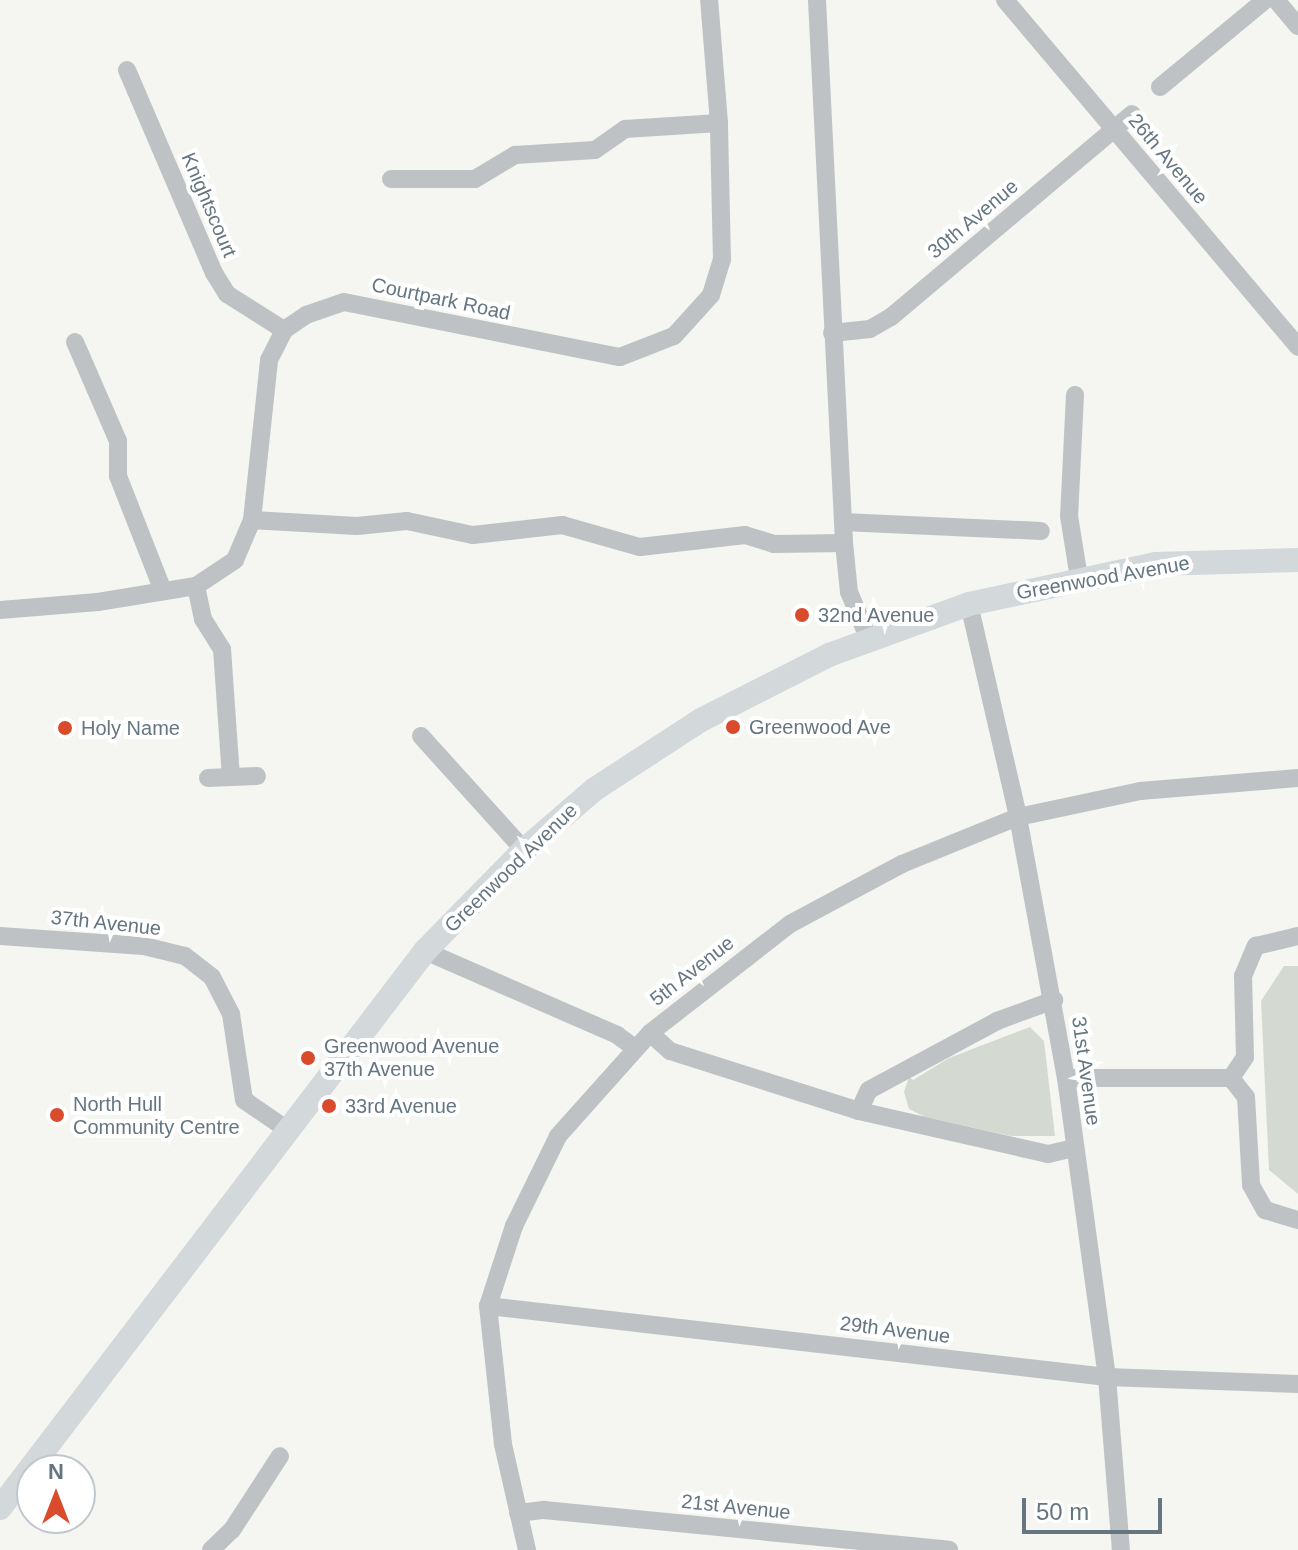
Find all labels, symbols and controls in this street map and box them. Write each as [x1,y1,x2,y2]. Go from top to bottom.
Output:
street label: 26th Avenue [1123,108,1213,210]
street label: Knightscourt [176,149,242,261]
street label: 30th Avenue [922,174,1024,264]
street label: Courtpark Road [369,273,513,325]
street label: Greenwood Avenue [1014,551,1192,605]
place label: 32nd Avenue [818,603,936,627]
marker: 32nd Avenue [793,606,811,624]
place label: Greenwood Ave [749,715,892,739]
place label: Holy Name [81,716,180,740]
marker: Greenwood Ave [724,718,742,736]
marker: Holy Name [56,719,74,737]
street label: Greenwood Avenue [439,798,583,938]
street label: 37th Avenue [49,905,163,941]
street label: 5th Avenue [645,931,739,1011]
street label: 31st Avenue [1066,1014,1106,1128]
place label: Greenwood Avenue 37th Avenue [324,1034,500,1081]
marker: Greenwood Avenue 37th Avenue [299,1049,317,1067]
place label: North Hull Community Centre [73,1092,240,1139]
place label: 33rd Avenue [345,1094,458,1118]
marker: 33rd Avenue [320,1097,338,1115]
marker: North Hull Community Centre [48,1106,66,1124]
street label: 29th Avenue [838,1311,952,1349]
north arrow [16,1454,96,1534]
text: N [48,1459,64,1484]
scale bar [1026,1482,1166,1532]
street label: 21st Avenue [680,1489,792,1525]
text: 50 m [1036,1498,1089,1525]

